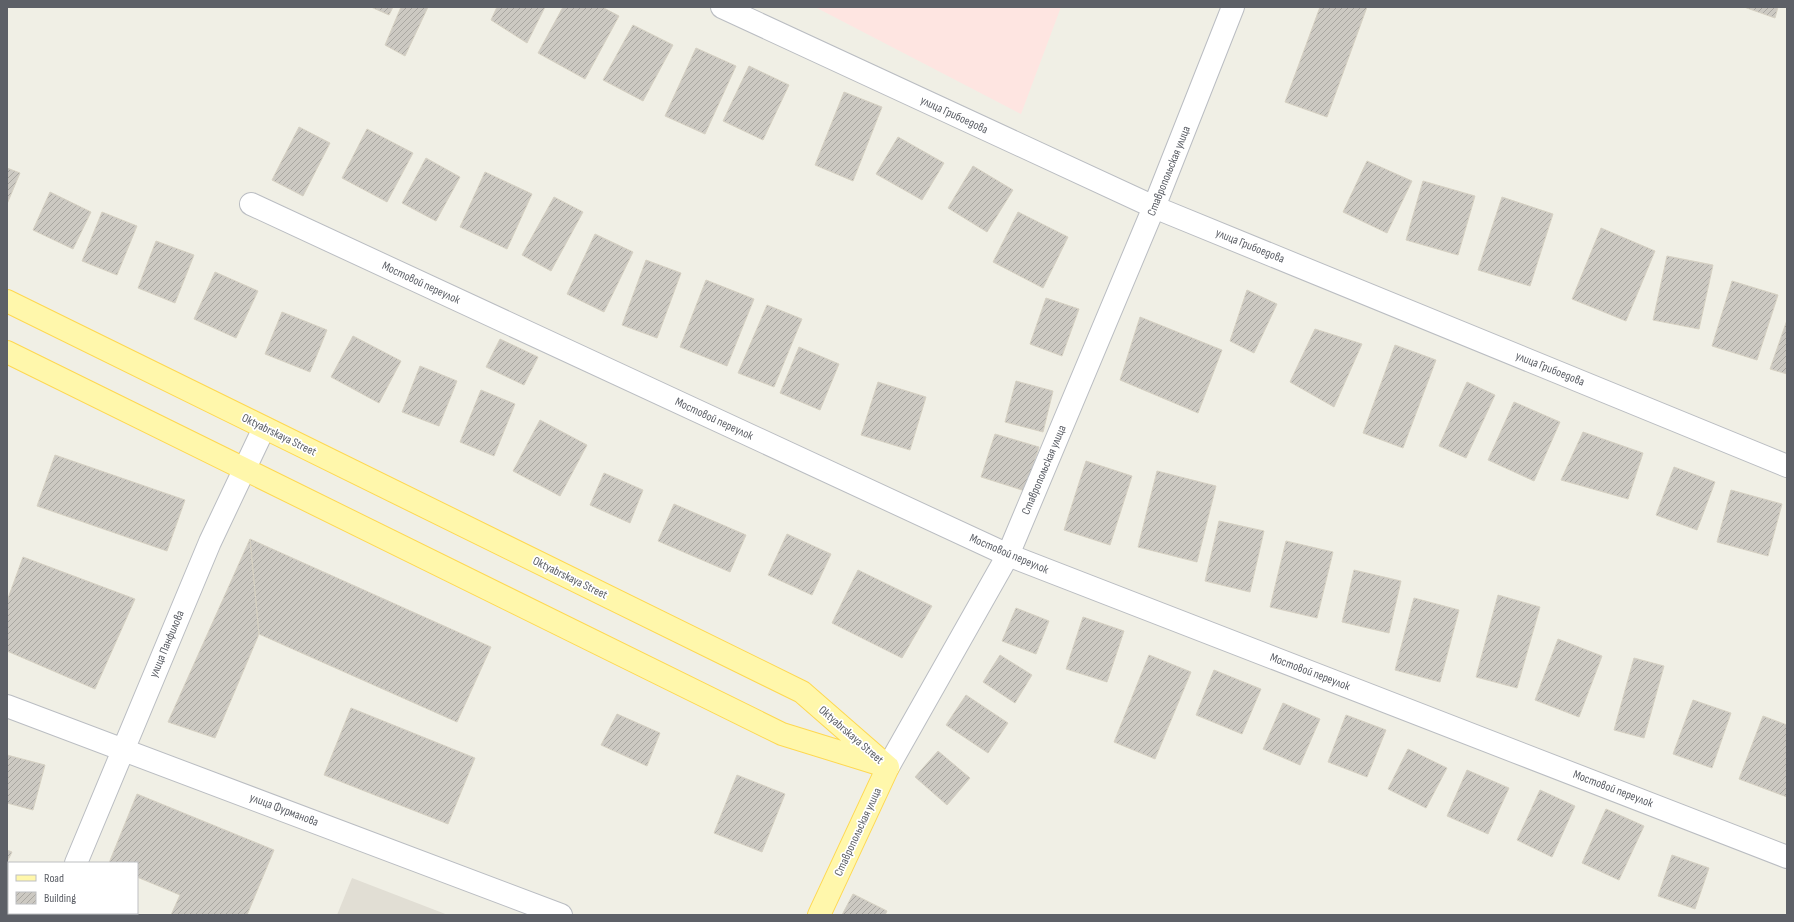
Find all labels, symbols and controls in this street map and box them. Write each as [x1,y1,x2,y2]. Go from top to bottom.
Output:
street label: улица Грибоедова [918,93,991,137]
street label: Ставропольская улица [1144,123,1194,218]
street label: улица Грибоедова [1213,225,1287,267]
street label: Мостовой переулок [380,258,463,308]
street label: улица Грибоедова [1513,348,1587,390]
street label: Мостовой переулок [673,394,756,444]
street label: Oktyabrskaya Street [239,410,319,460]
street label: Ставропольская улица [1018,423,1070,517]
street label: Мостовой переулок [967,531,1051,578]
street label: Oktyabrskaya Street [530,553,610,603]
street label: улица Панфилова [146,608,188,680]
street label: Мостовой переулок [1268,650,1353,694]
street label: Oktyabrskaya Street [815,703,887,768]
street label: Мостовой переулок [1571,767,1656,811]
street label: Ставропольская улица [831,785,885,879]
street label: улица Фурманова [247,790,321,830]
legend [8,862,138,914]
text: Road [44,871,64,886]
text: Building [44,891,76,906]

